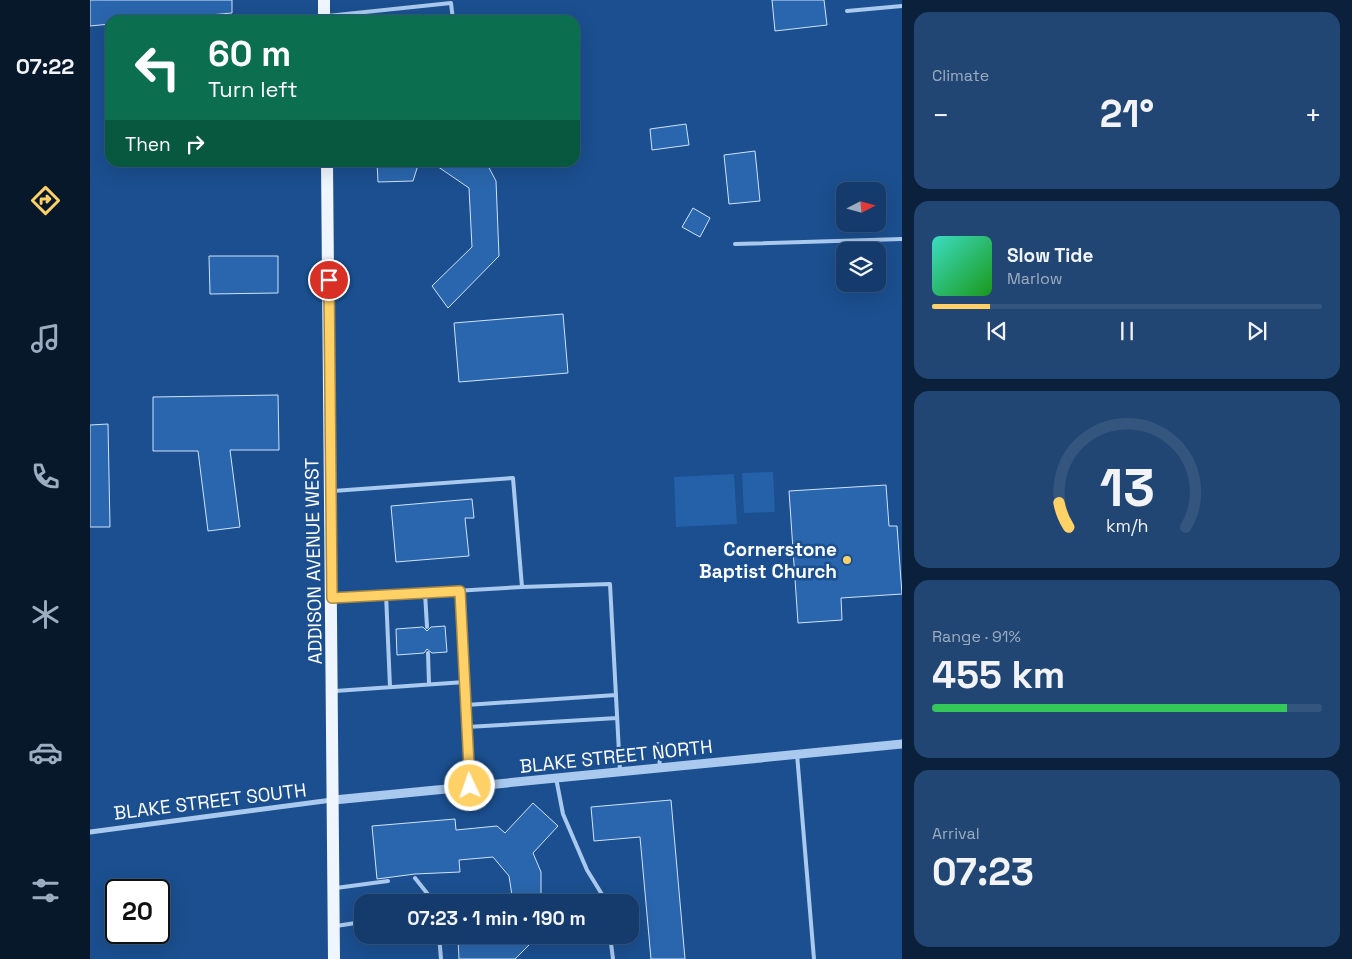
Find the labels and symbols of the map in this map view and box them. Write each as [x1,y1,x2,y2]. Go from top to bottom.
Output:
north arrow [836,182,886,232]
pin [308,259,350,301]
street label: ADDISON AVENUE WEST [299,457,328,665]
place label: Cornerstone Baptist Church [699,537,837,584]
marker: Cornerstone Baptist Church [841,554,853,566]
street label: BLAKE STREET NORTH [518,734,714,779]
position arrow [443,759,495,811]
street label: BLAKE STREET SOUTH [112,777,308,826]
speed limit sign: 20 [105,879,170,944]

